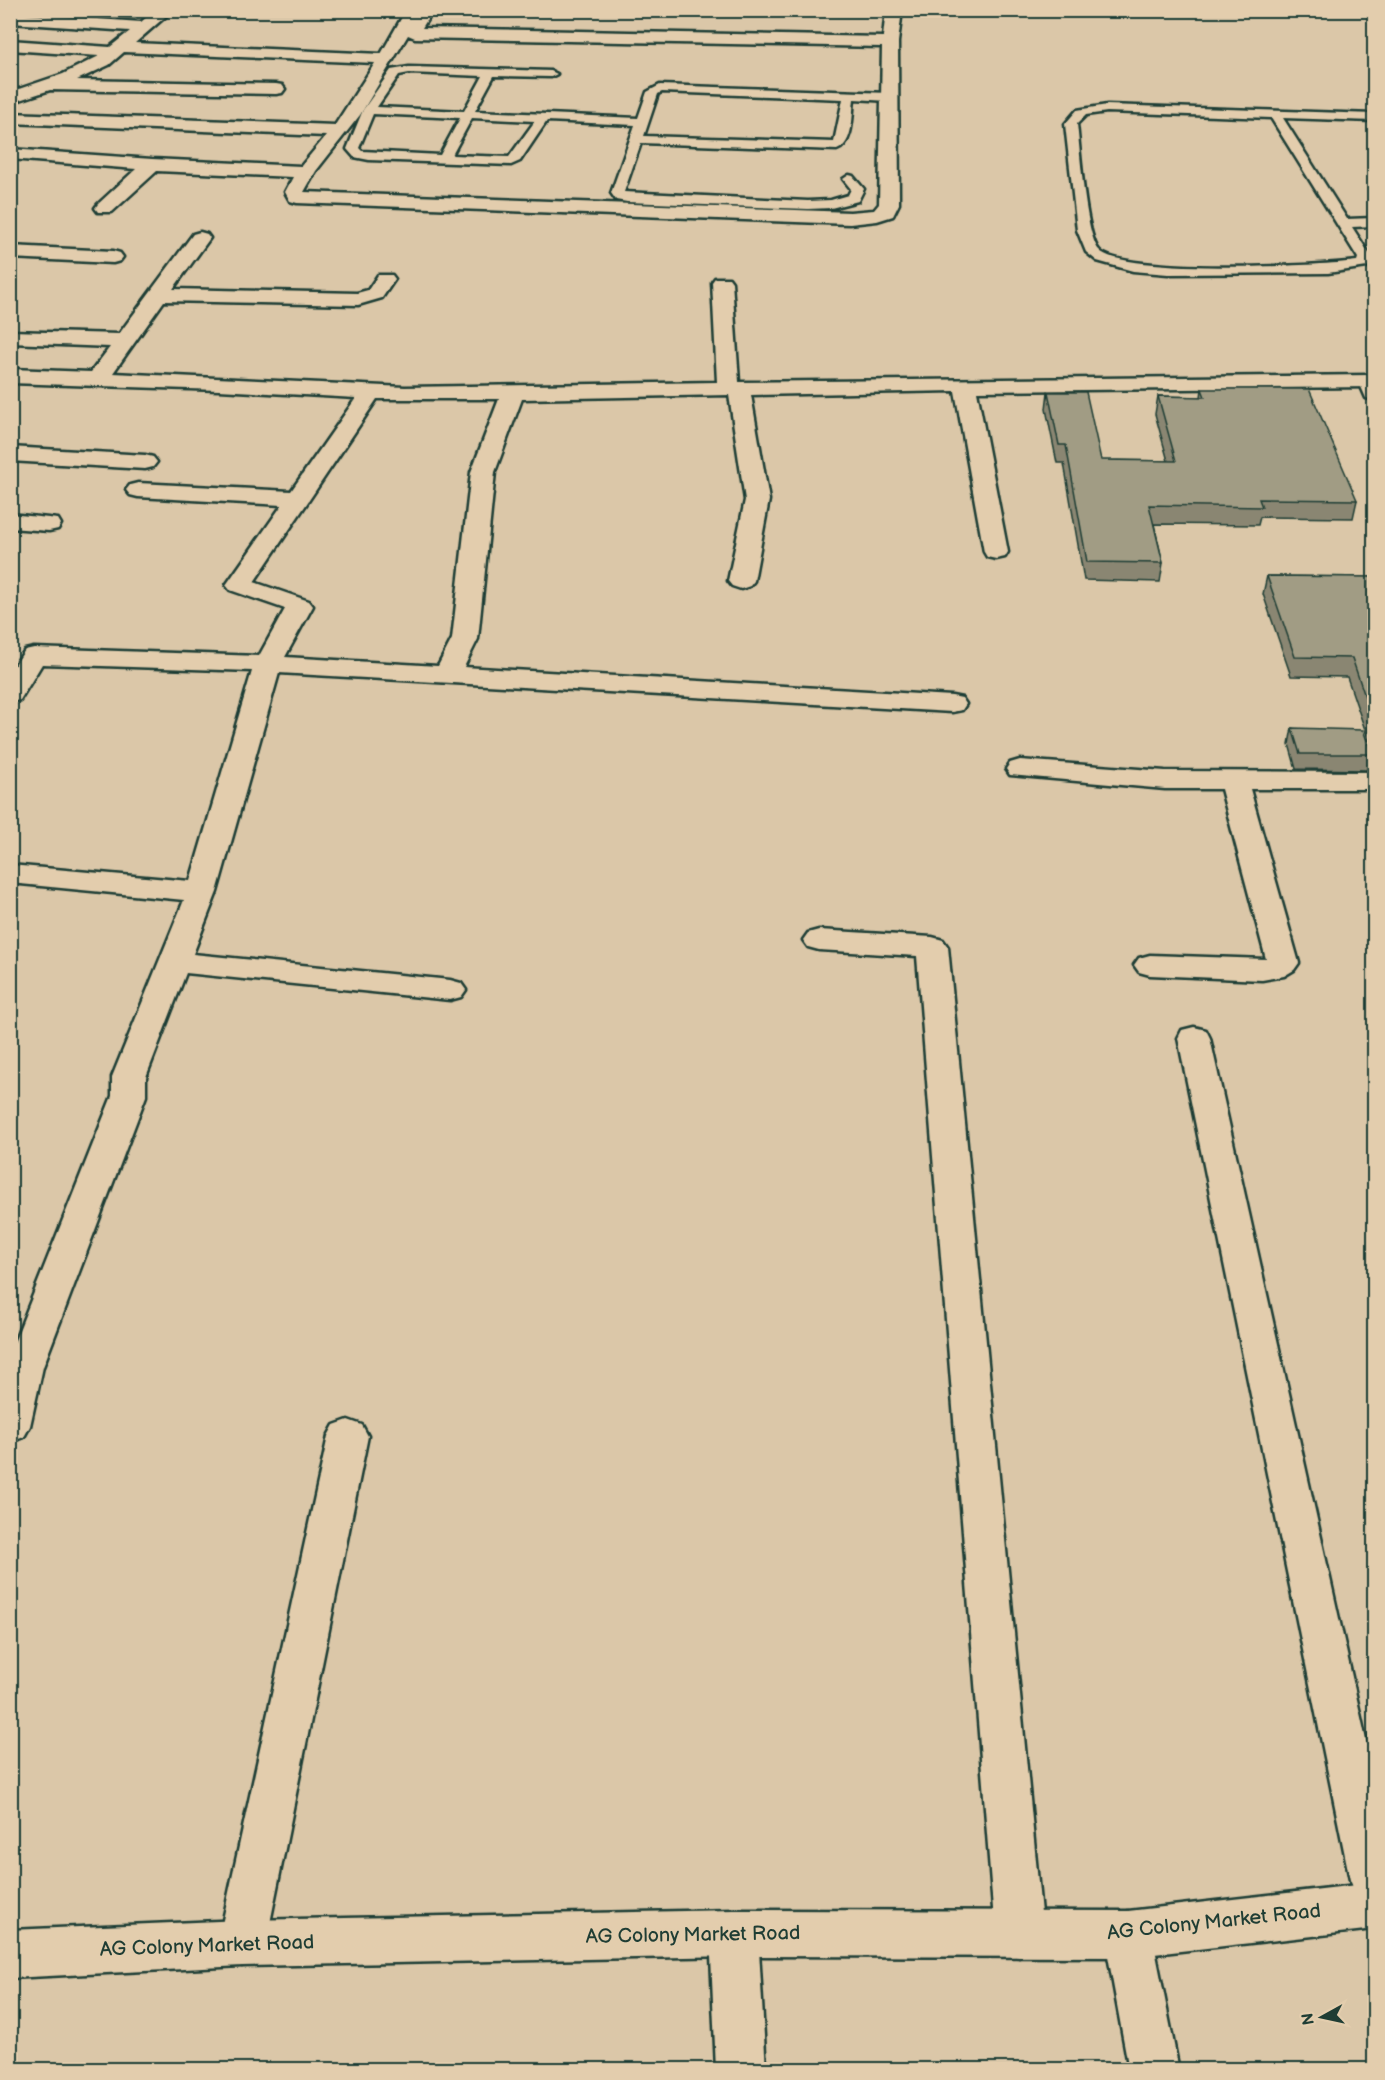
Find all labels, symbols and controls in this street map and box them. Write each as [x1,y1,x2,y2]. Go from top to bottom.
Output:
street label: AG Colony Market Road [1106,1899,1322,1945]
street label: AG Colony Market Road [585,1921,801,1949]
street label: AG Colony Market Road [99,1930,315,1962]
north arrow [1292,1987,1352,2047]
text: N [1298,2012,1319,2026]

